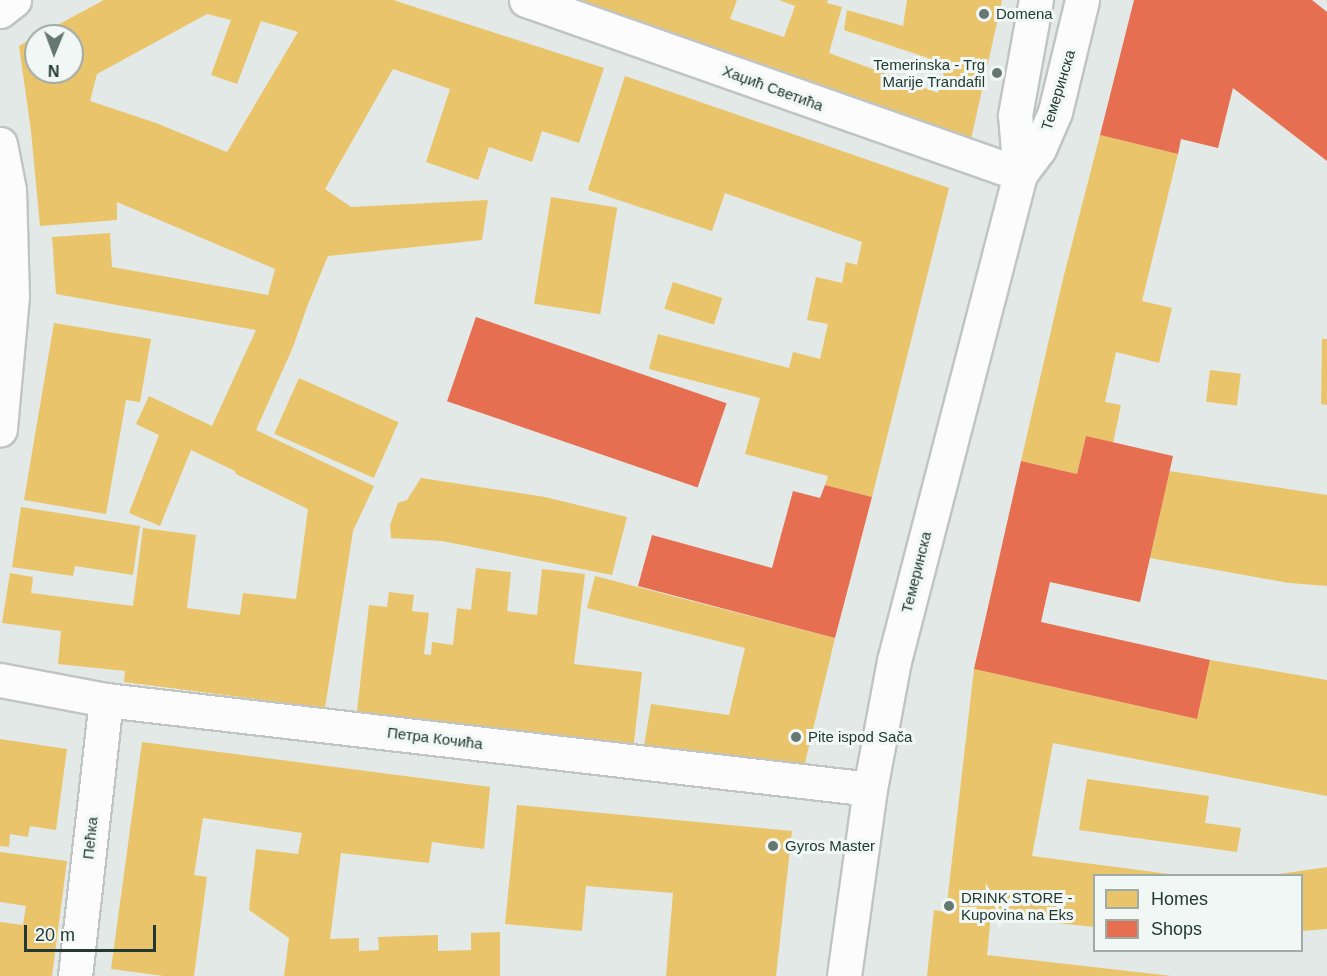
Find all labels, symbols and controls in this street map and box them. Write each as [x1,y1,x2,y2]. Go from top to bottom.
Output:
place label: Domena [996,5,1053,23]
marker: Domena [977,7,991,21]
north arrow [24,24,84,84]
street label: Темеринска [1037,48,1079,132]
place label: Temerinska - Trg Marije Trandafil [873,55,985,90]
street label: Хаџић Светића [720,61,826,115]
text: N [48,62,60,79]
marker: Temerinska - Trg Marije Trandafil [990,66,1004,80]
street label: Темеринска [897,530,935,614]
street label: Петра Кочића [386,723,484,753]
place label: Pite ispod Sača [808,728,912,746]
marker: Pite ispod Sača [789,730,803,744]
street label: Пећка [79,816,101,860]
place label: Gyros Master [785,837,875,855]
marker: Gyros Master [766,839,780,853]
legend [1093,874,1303,952]
place label: DRINK STORE - Kupovina na Eks [961,888,1074,923]
text: Homes [1151,889,1208,909]
marker: DRINK STORE - Kupovina na Eks [942,899,956,913]
scale bar [27,913,159,951]
text: Shops [1151,919,1202,939]
text: 20 m [35,925,75,945]

